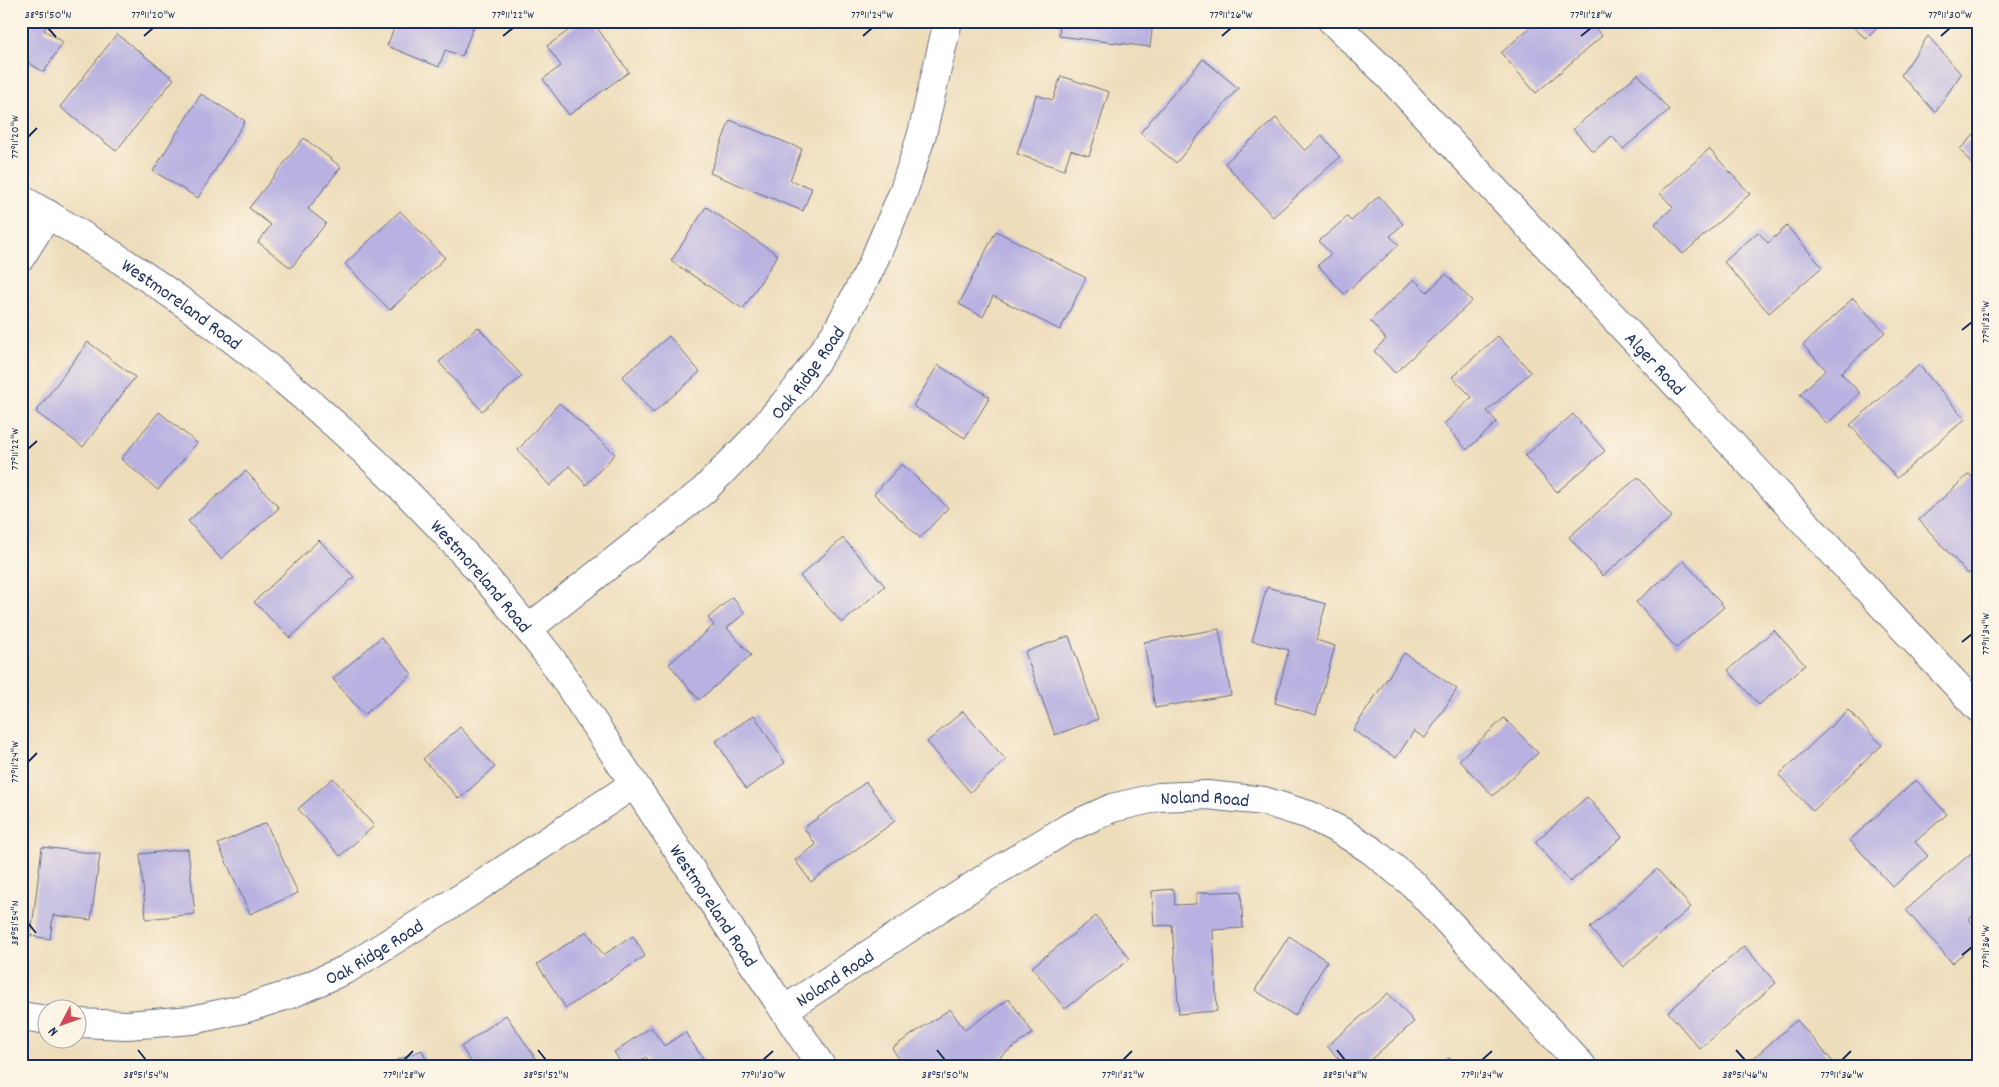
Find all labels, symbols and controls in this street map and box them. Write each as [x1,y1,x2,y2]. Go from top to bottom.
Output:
text: 38°51'50"N [25,7,71,24]
text: 77°11'20"W [131,7,175,24]
text: 77°11'22"W [492,7,534,24]
text: 77°11'24"W [851,7,893,24]
text: 77°11'26"W [1210,7,1253,24]
text: 77°11'28"W [1570,7,1612,24]
text: 77°11'30"W [1928,7,1972,24]
text: 77°11'20"W [7,115,24,159]
street label: Westmoreland Road [115,254,246,358]
text: 77°11'32"W [1978,301,1995,343]
street label: Oak Ridge Road [766,322,853,427]
street label: Alger Road [1617,327,1690,403]
text: 77°11'22"W [7,428,24,470]
street label: Westmoreland Road [423,515,536,640]
text: 77°11'34"W [1978,613,1995,655]
text: 77°11'24"W [7,741,24,783]
street label: Noland Road [1160,785,1250,816]
street label: Westmoreland Road [661,840,762,974]
text: 38°51'54"N [7,900,24,946]
street label: Oak Ridge Road [322,914,430,994]
text: 77°11'36"W [1978,925,1995,969]
street label: Noland Road [792,944,881,1016]
north arrow [38,1000,88,1050]
text: N [44,1022,64,1040]
text: 38°51'54"N [123,1067,169,1084]
text: 77°11'28"W [383,1067,425,1084]
text: 38°51'52"N [523,1067,569,1084]
text: 77°11'30"W [741,1067,785,1084]
text: 38°51'50"N [922,1067,968,1084]
text: 77°11'32"W [1102,1067,1144,1084]
text: 38°51'48"N [1323,1067,1367,1084]
text: 77°11'34"W [1461,1067,1503,1084]
text: 38°51'46"N [1722,1067,1768,1084]
text: 77°11'36"W [1820,1067,1864,1084]

